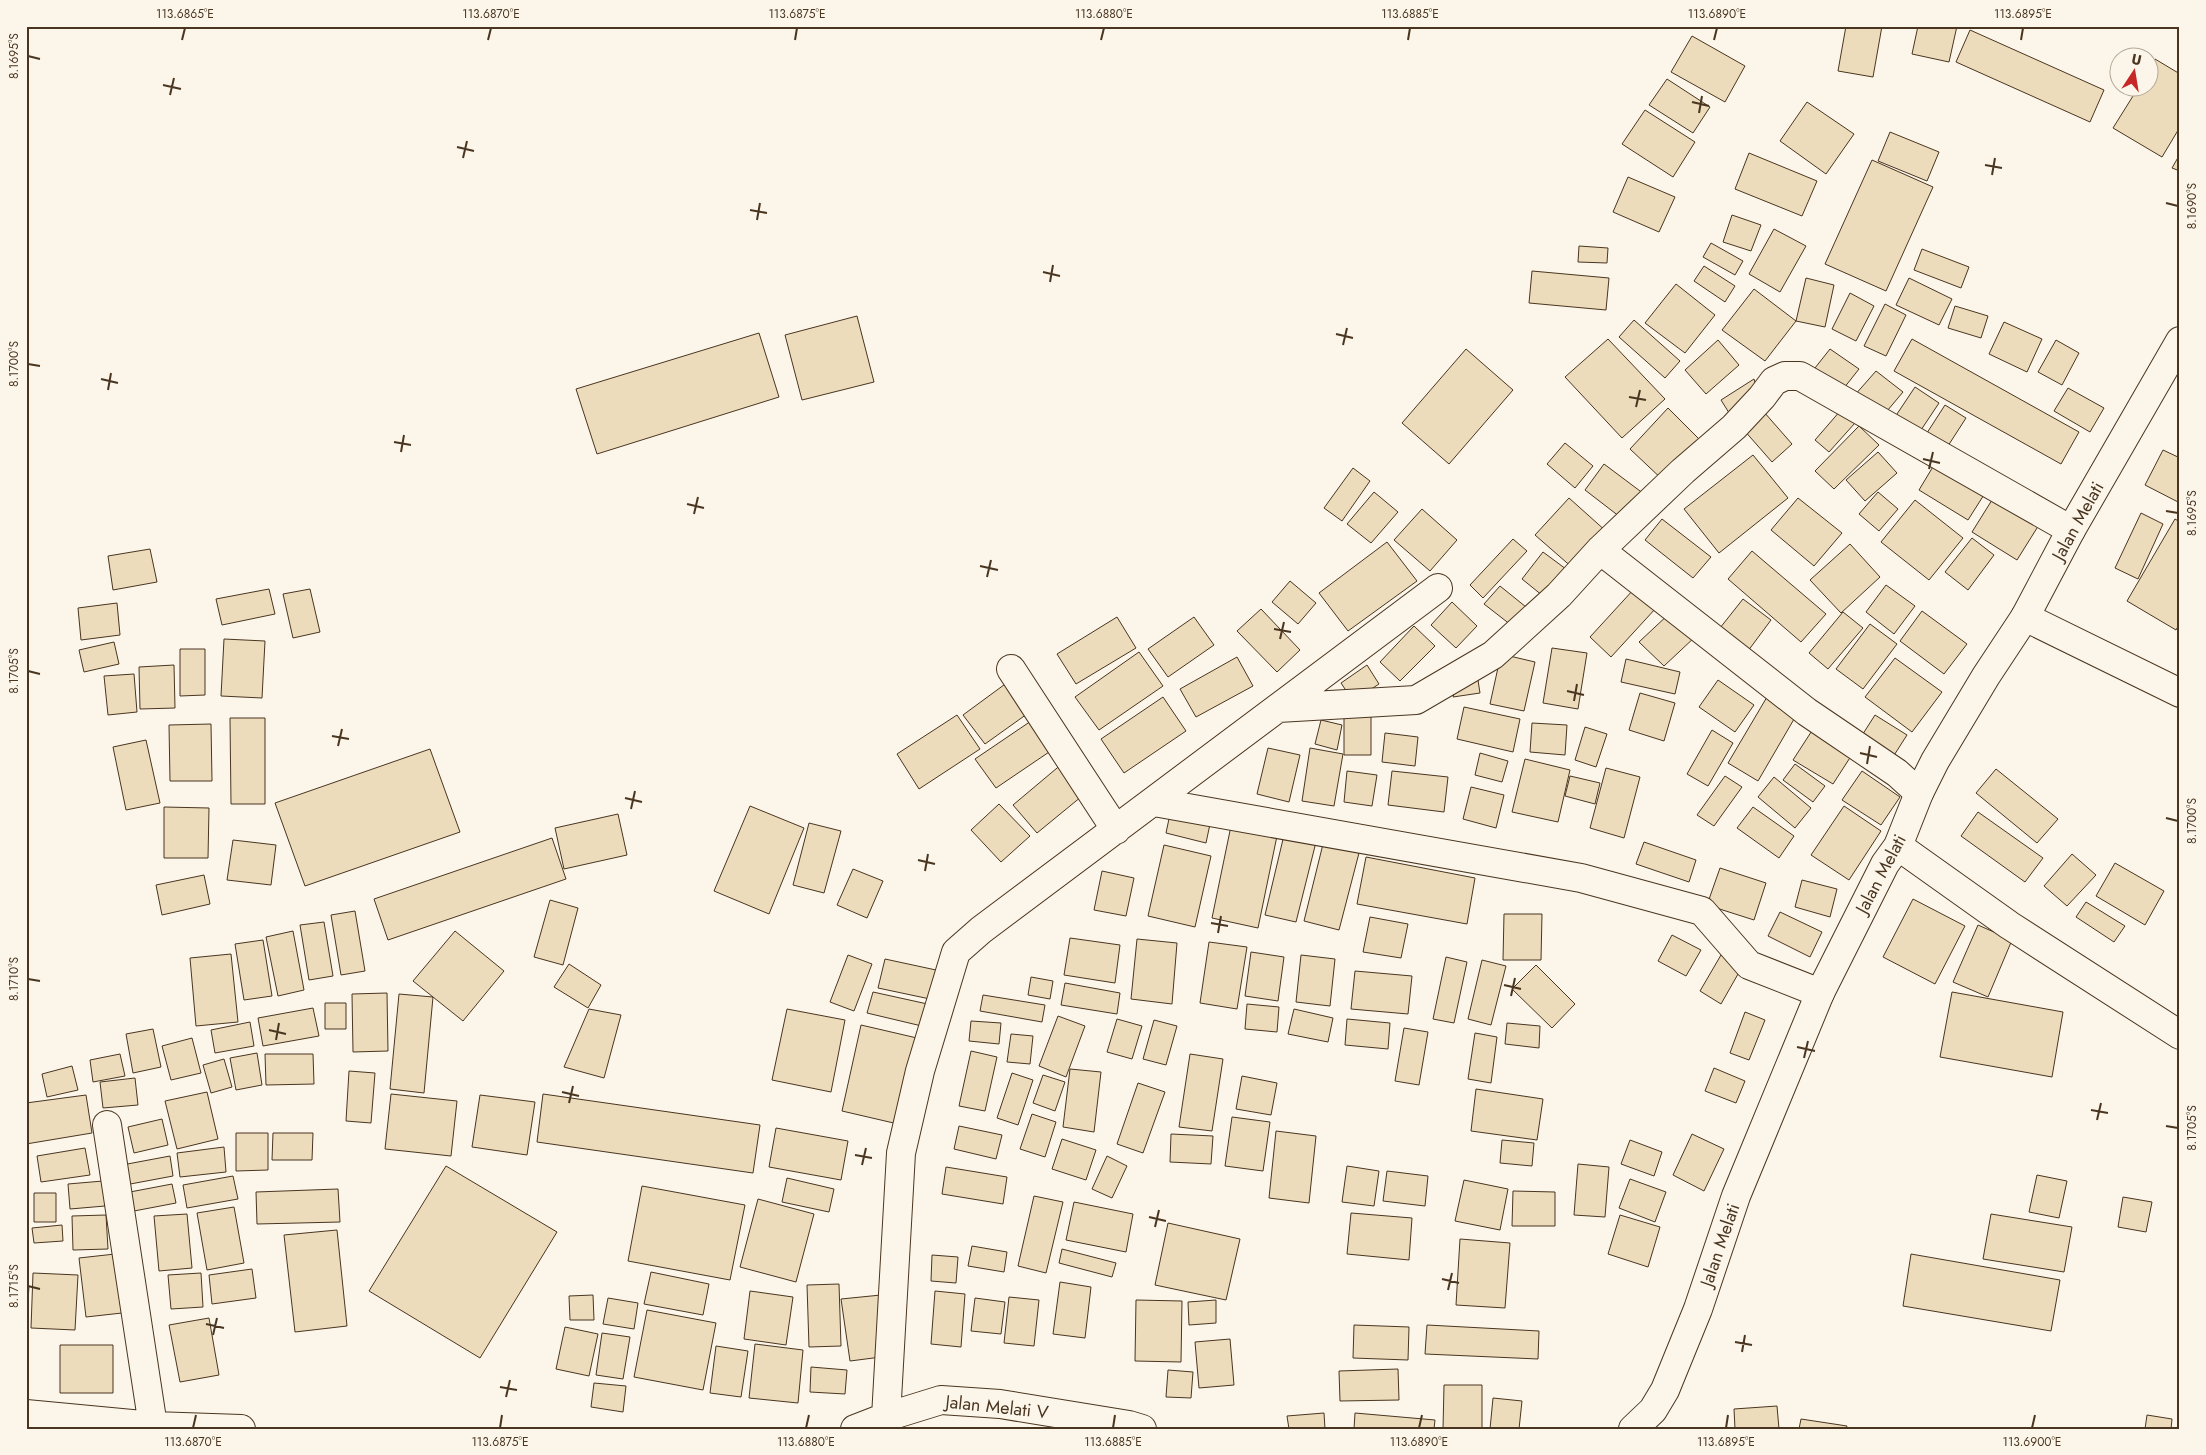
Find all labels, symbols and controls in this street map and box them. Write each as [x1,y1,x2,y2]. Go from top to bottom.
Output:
text: 113.6865°E [156,5,214,23]
text: 113.6870°E [462,5,520,23]
text: 113.6875°E [768,5,826,23]
text: 113.6880°E [1075,5,1133,23]
text: 113.6885°E [1381,5,1439,23]
text: 113.6890°E [1688,5,1746,23]
text: 113.6895°E [1994,5,2052,23]
text: 8.1695°S [5,33,23,79]
north arrow [2108,48,2158,98]
text: U [2130,48,2144,70]
text: 8.1690°S [2183,182,2201,229]
text: 8.1700°S [5,341,23,387]
street label: Jalan Melati [2045,477,2110,567]
text: 8.1695°S [2183,490,2201,536]
text: 8.1705°S [5,648,23,694]
text: 8.1700°S [2183,798,2201,844]
street label: Jalan Melati [1848,830,1913,920]
text: 8.1710°S [5,956,23,1001]
text: 8.1705°S [2183,1105,2201,1151]
street label: Jalan Melati [1693,1200,1746,1292]
text: 8.1715°S [5,1264,23,1308]
street label: Jalan Melati V [942,1388,1050,1425]
text: 113.6870°E [164,1433,222,1451]
text: 113.6875°E [471,1433,529,1451]
text: 113.6880°E [777,1433,835,1451]
text: 113.6885°E [1084,1433,1142,1451]
text: 113.6890°E [1390,1433,1448,1451]
text: 113.6895°E [1697,1433,1755,1451]
text: 113.6900°E [2003,1433,2061,1451]

